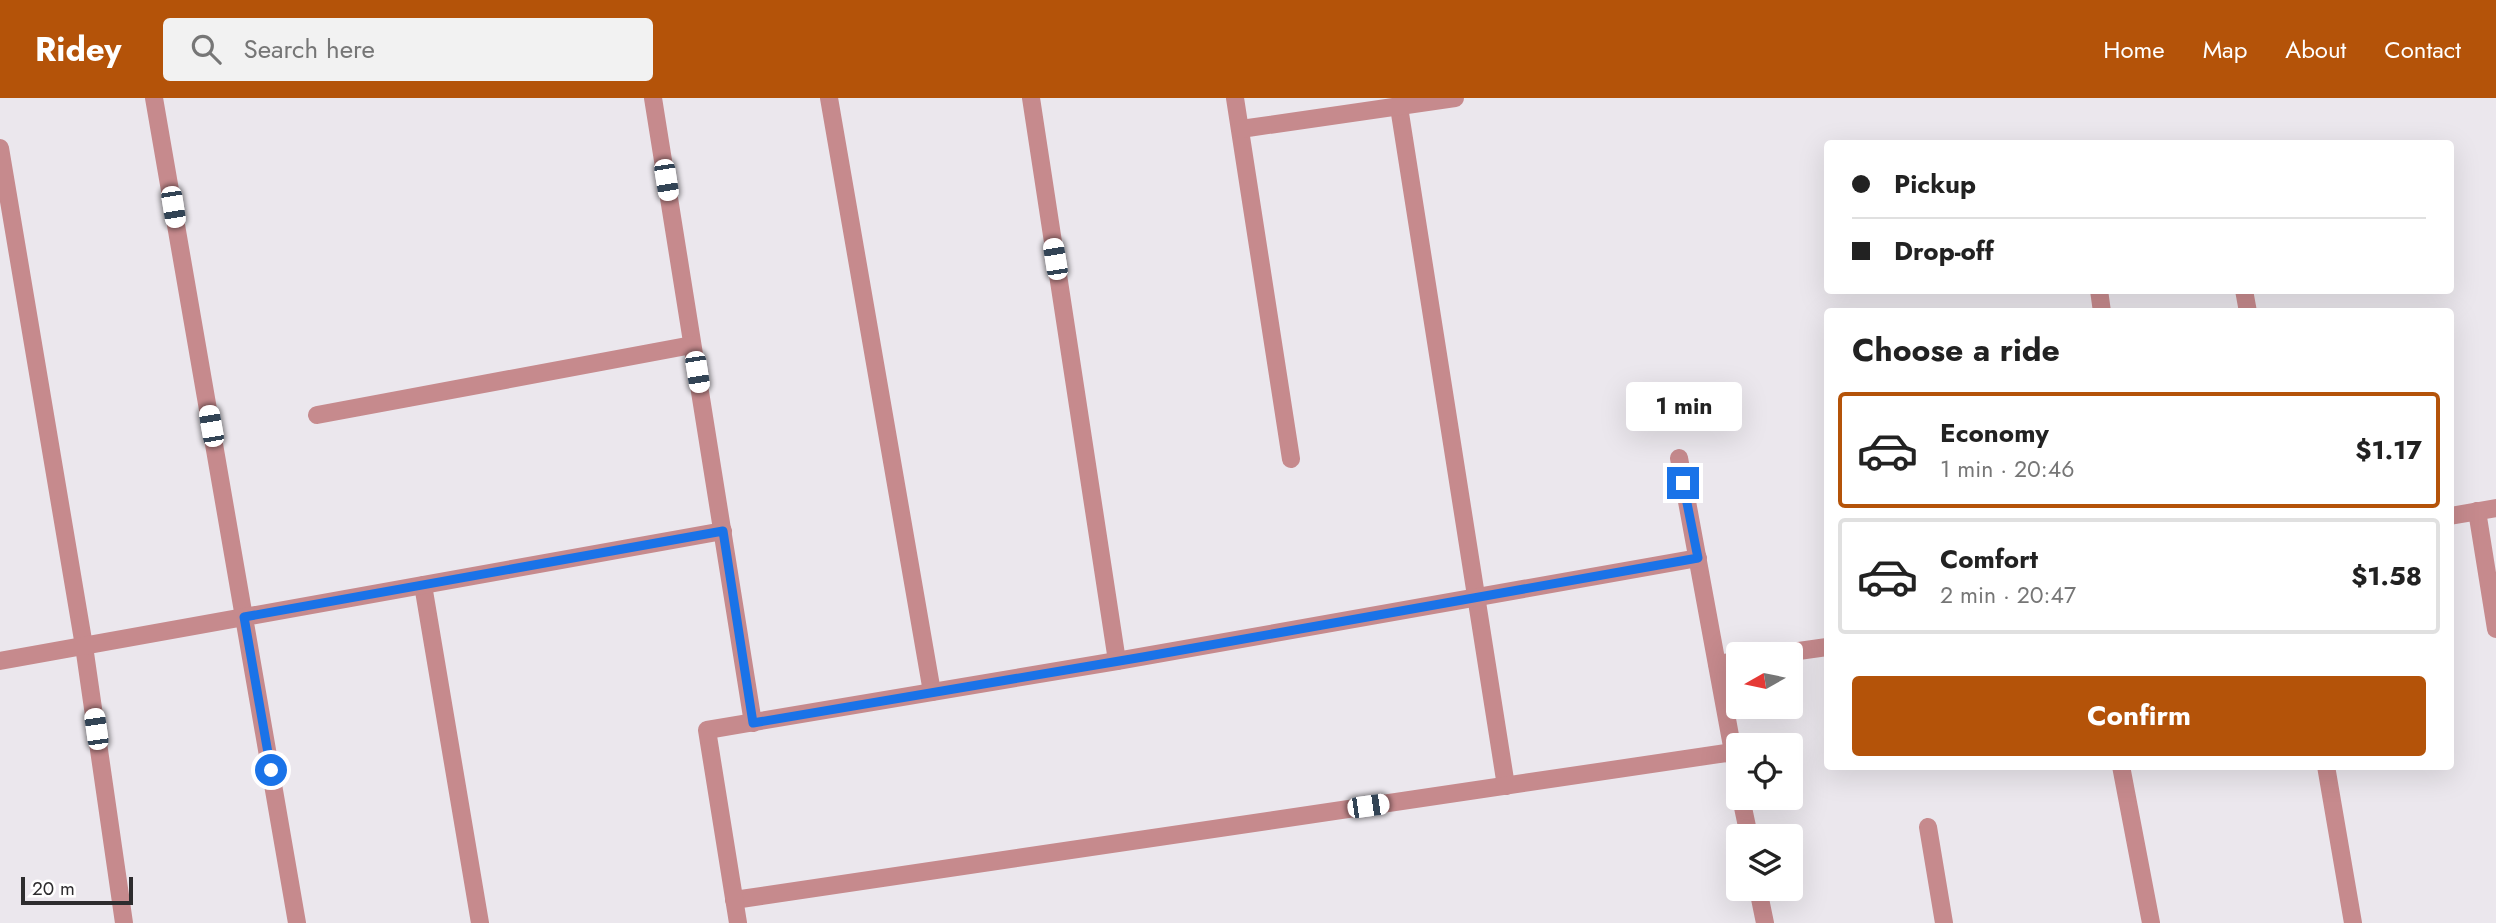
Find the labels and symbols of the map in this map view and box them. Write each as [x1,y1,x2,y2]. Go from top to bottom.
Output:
car [653,158,680,202]
car [160,185,187,229]
car [1042,237,1069,281]
car [684,350,711,394]
callout: 1 min [1625,382,1741,430]
car [198,403,225,449]
route end [1667,467,1699,499]
north arrow [1726,642,1802,719]
car [83,707,110,751]
route start [255,754,287,786]
car [1346,793,1391,819]
scale bar [21,874,133,906]

